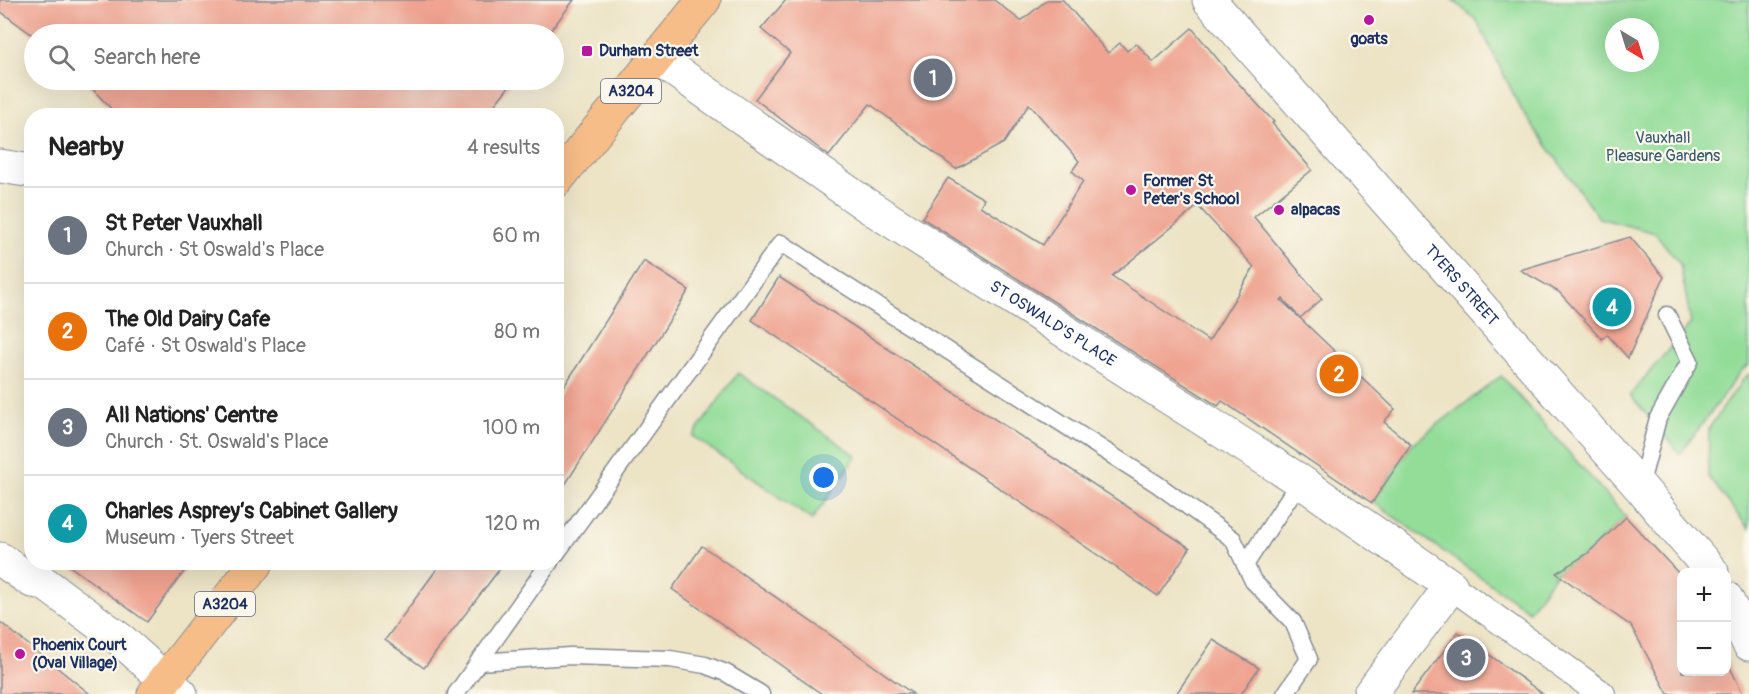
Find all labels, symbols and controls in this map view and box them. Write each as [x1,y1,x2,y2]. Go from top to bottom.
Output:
marker: goats [1362,13,1376,27]
north arrow [1605,18,1659,72]
search box [24,24,564,90]
place label: goats [1350,29,1388,49]
icon: search [45,41,78,74]
place label: Durham Street [599,41,699,61]
text: Search here [93,43,200,71]
marker: Durham Street [580,44,594,58]
pin: 1 [914,56,952,100]
road number: A3204 [601,79,661,103]
park label: Vauxhall Pleasure Gardens [1606,128,1720,166]
text: Nearby [48,131,124,163]
text: 4 results [467,135,540,160]
place label: Former St Peter's School [1143,171,1240,209]
marker: Former St Peter's School [1124,183,1138,197]
place label: alpacas [1291,200,1341,220]
marker: alpacas [1272,203,1286,217]
text: St Peter Vauxhall [105,209,263,237]
text: 1 [64,223,71,248]
text: 60 m [493,223,540,248]
text: Church · St Oswald's Place [105,237,324,262]
street label: TYERS STREET [1420,241,1503,330]
street label: ST OSWALD'S PLACE [986,276,1120,371]
pin: 4 [1592,284,1632,330]
text: The Old Dairy Cafe [105,305,270,333]
text: 2 [62,319,73,344]
text: 80 m [494,319,540,344]
text: Café · St Oswald's Place [105,333,306,358]
pin: 2 [1320,352,1358,397]
text: All Nations' Centre [105,401,278,429]
text: 3 [62,415,73,440]
text: 100 m [483,415,540,440]
text: Church · St. Oswald's Place [105,429,328,454]
your location [809,463,838,492]
text: Charles Asprey’s Cabinet Gallery [105,497,398,525]
text: 4 [62,511,73,536]
text: 120 m [485,511,540,536]
text: Museum · Tyers Street [105,525,294,550]
map controls [1677,568,1731,676]
button: + [1677,568,1731,622]
road number: A3204 [195,592,255,616]
button: − [1677,622,1731,676]
place label: Phoenix Court (Oval Village) [32,635,127,673]
pin: 3 [1446,636,1486,680]
marker: Phoenix Court (Oval Village) [13,647,27,661]

